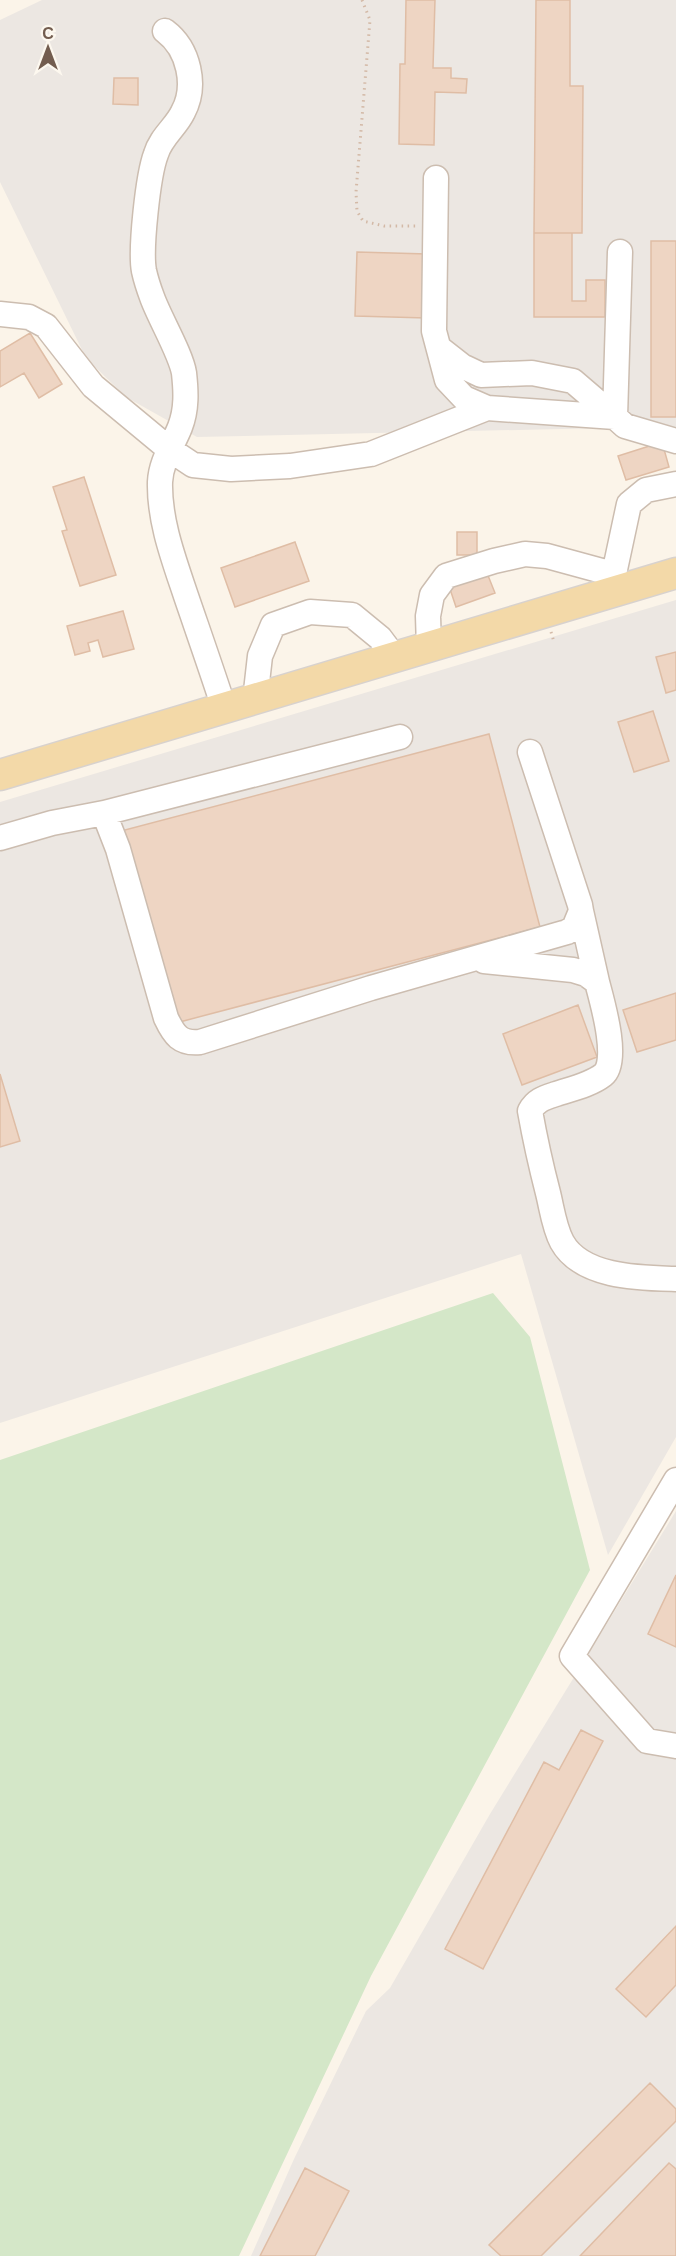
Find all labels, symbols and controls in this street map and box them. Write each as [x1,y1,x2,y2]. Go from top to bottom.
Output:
north arrow [18,18,78,78]
text: С [42,25,54,42]

